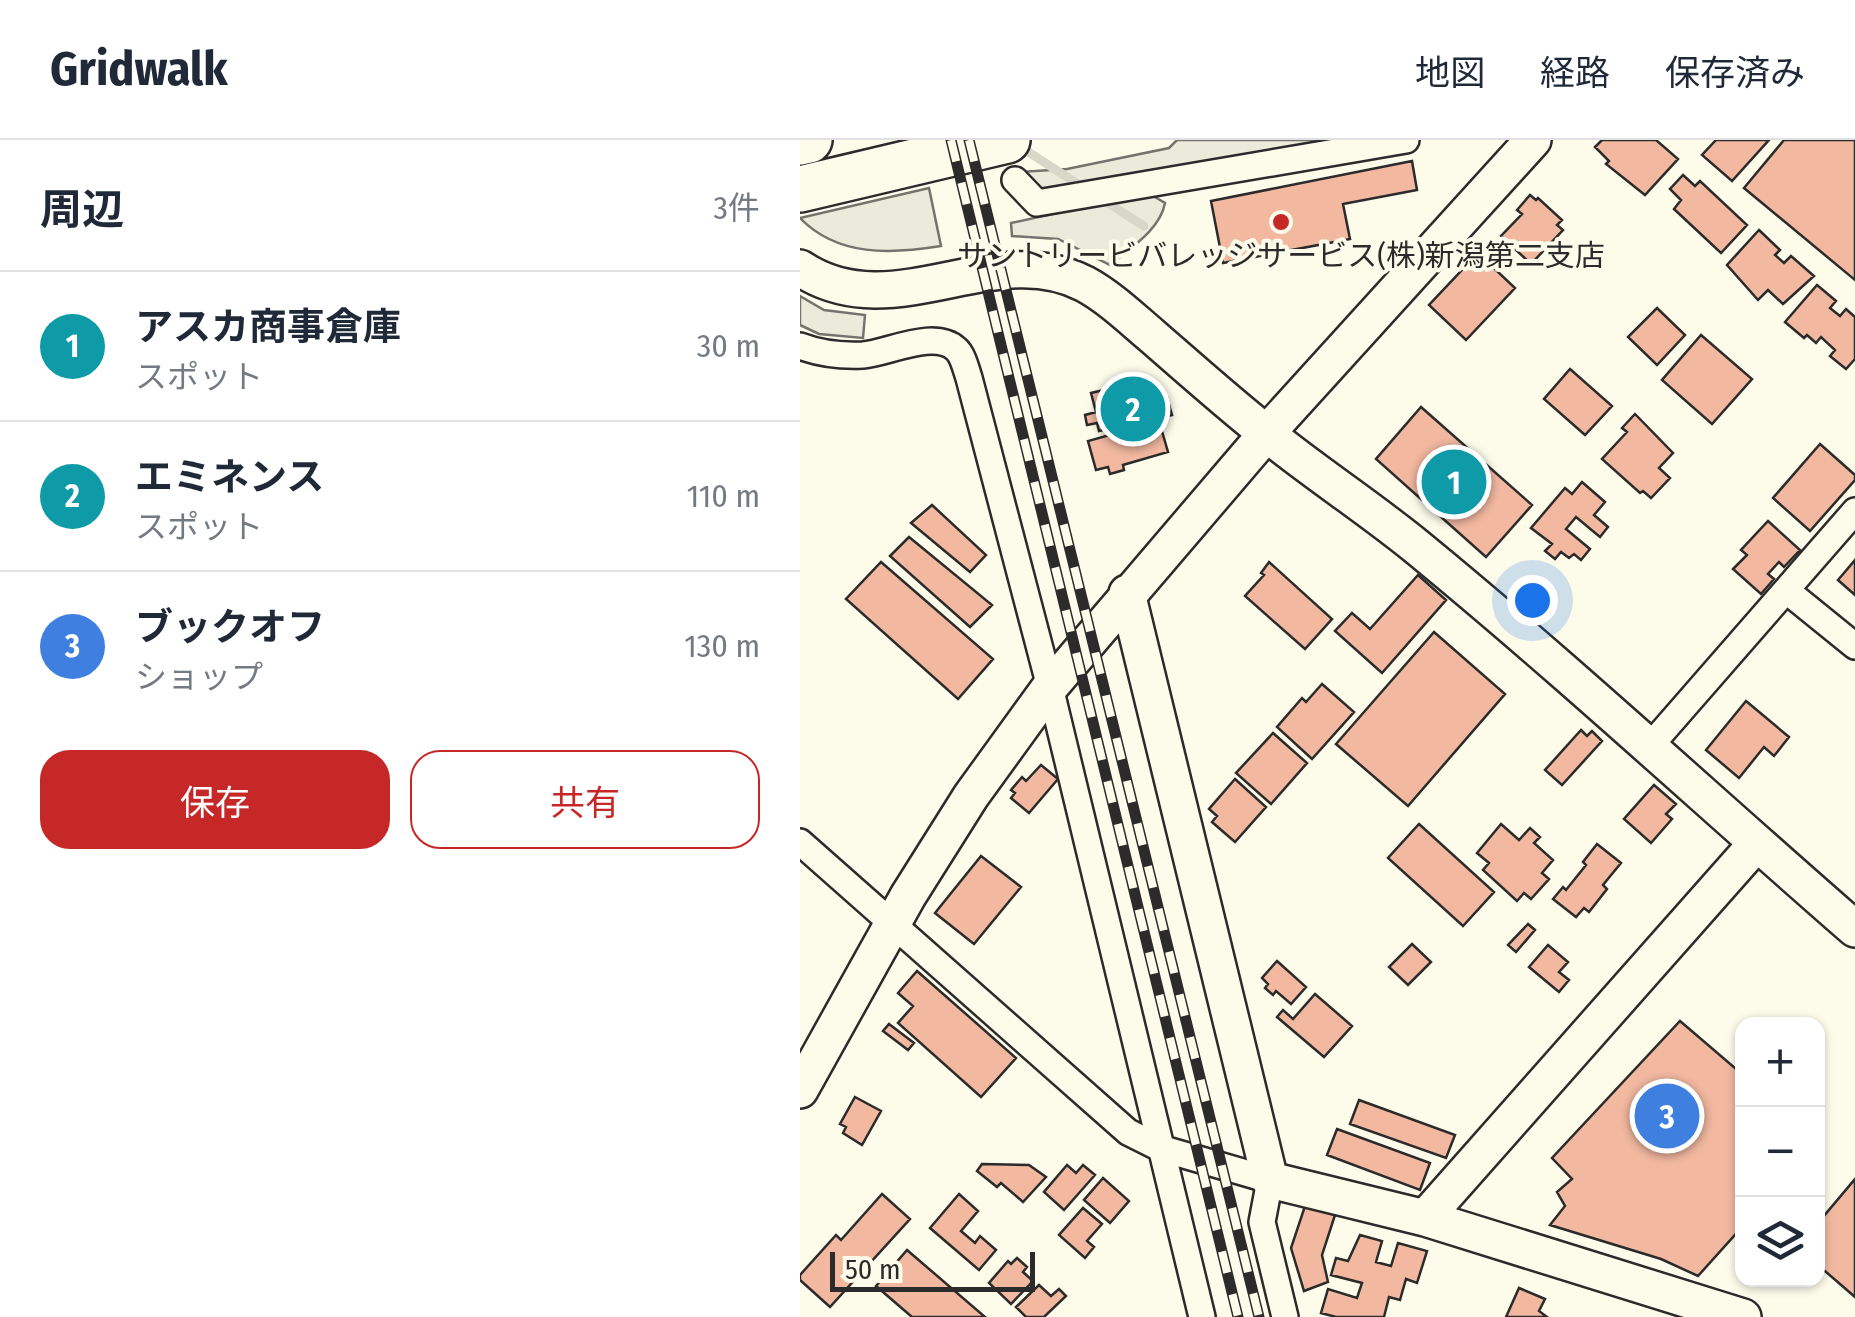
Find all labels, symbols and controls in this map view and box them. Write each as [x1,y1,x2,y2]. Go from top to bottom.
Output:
text: Gridwalk [50,40,228,98]
text: 地図 [1415,52,1485,94]
text: 経路 [1540,52,1610,94]
text: 保存済み [1665,52,1805,94]
text: 周辺 [40,185,124,235]
text: 3件 [714,189,760,227]
marker: サントリービバレッジサービス(株)新潟第二支店 [1270,211,1292,233]
place label: サントリービバレッジサービス(株)新潟第二支店 [957,238,1605,274]
text: アスカ商事倉庫 [135,304,401,350]
text: 1 [66,327,79,365]
text: 30 m [697,327,760,365]
text: スポット [135,358,263,396]
pin: 2 [1100,372,1166,446]
pin: 1 [1422,444,1486,520]
text: エミネンス [135,454,324,500]
text: 2 [65,477,80,515]
text: 110 m [687,477,760,515]
text: スポット [135,508,263,546]
your location [1507,575,1558,626]
text: ブックオフ [135,604,325,650]
text: 3 [65,627,80,665]
text: 130 m [684,627,760,665]
text: ショップ [135,658,263,696]
button: 保存 [40,750,390,849]
button: 共有 [410,750,760,849]
map controls [1735,1017,1825,1287]
button: + [1735,1017,1825,1107]
pin: 3 [1634,1078,1700,1154]
button: − [1735,1107,1825,1197]
button: layers [1735,1197,1825,1287]
scale bar [830,1247,1035,1292]
text: 50 m [845,1253,901,1286]

